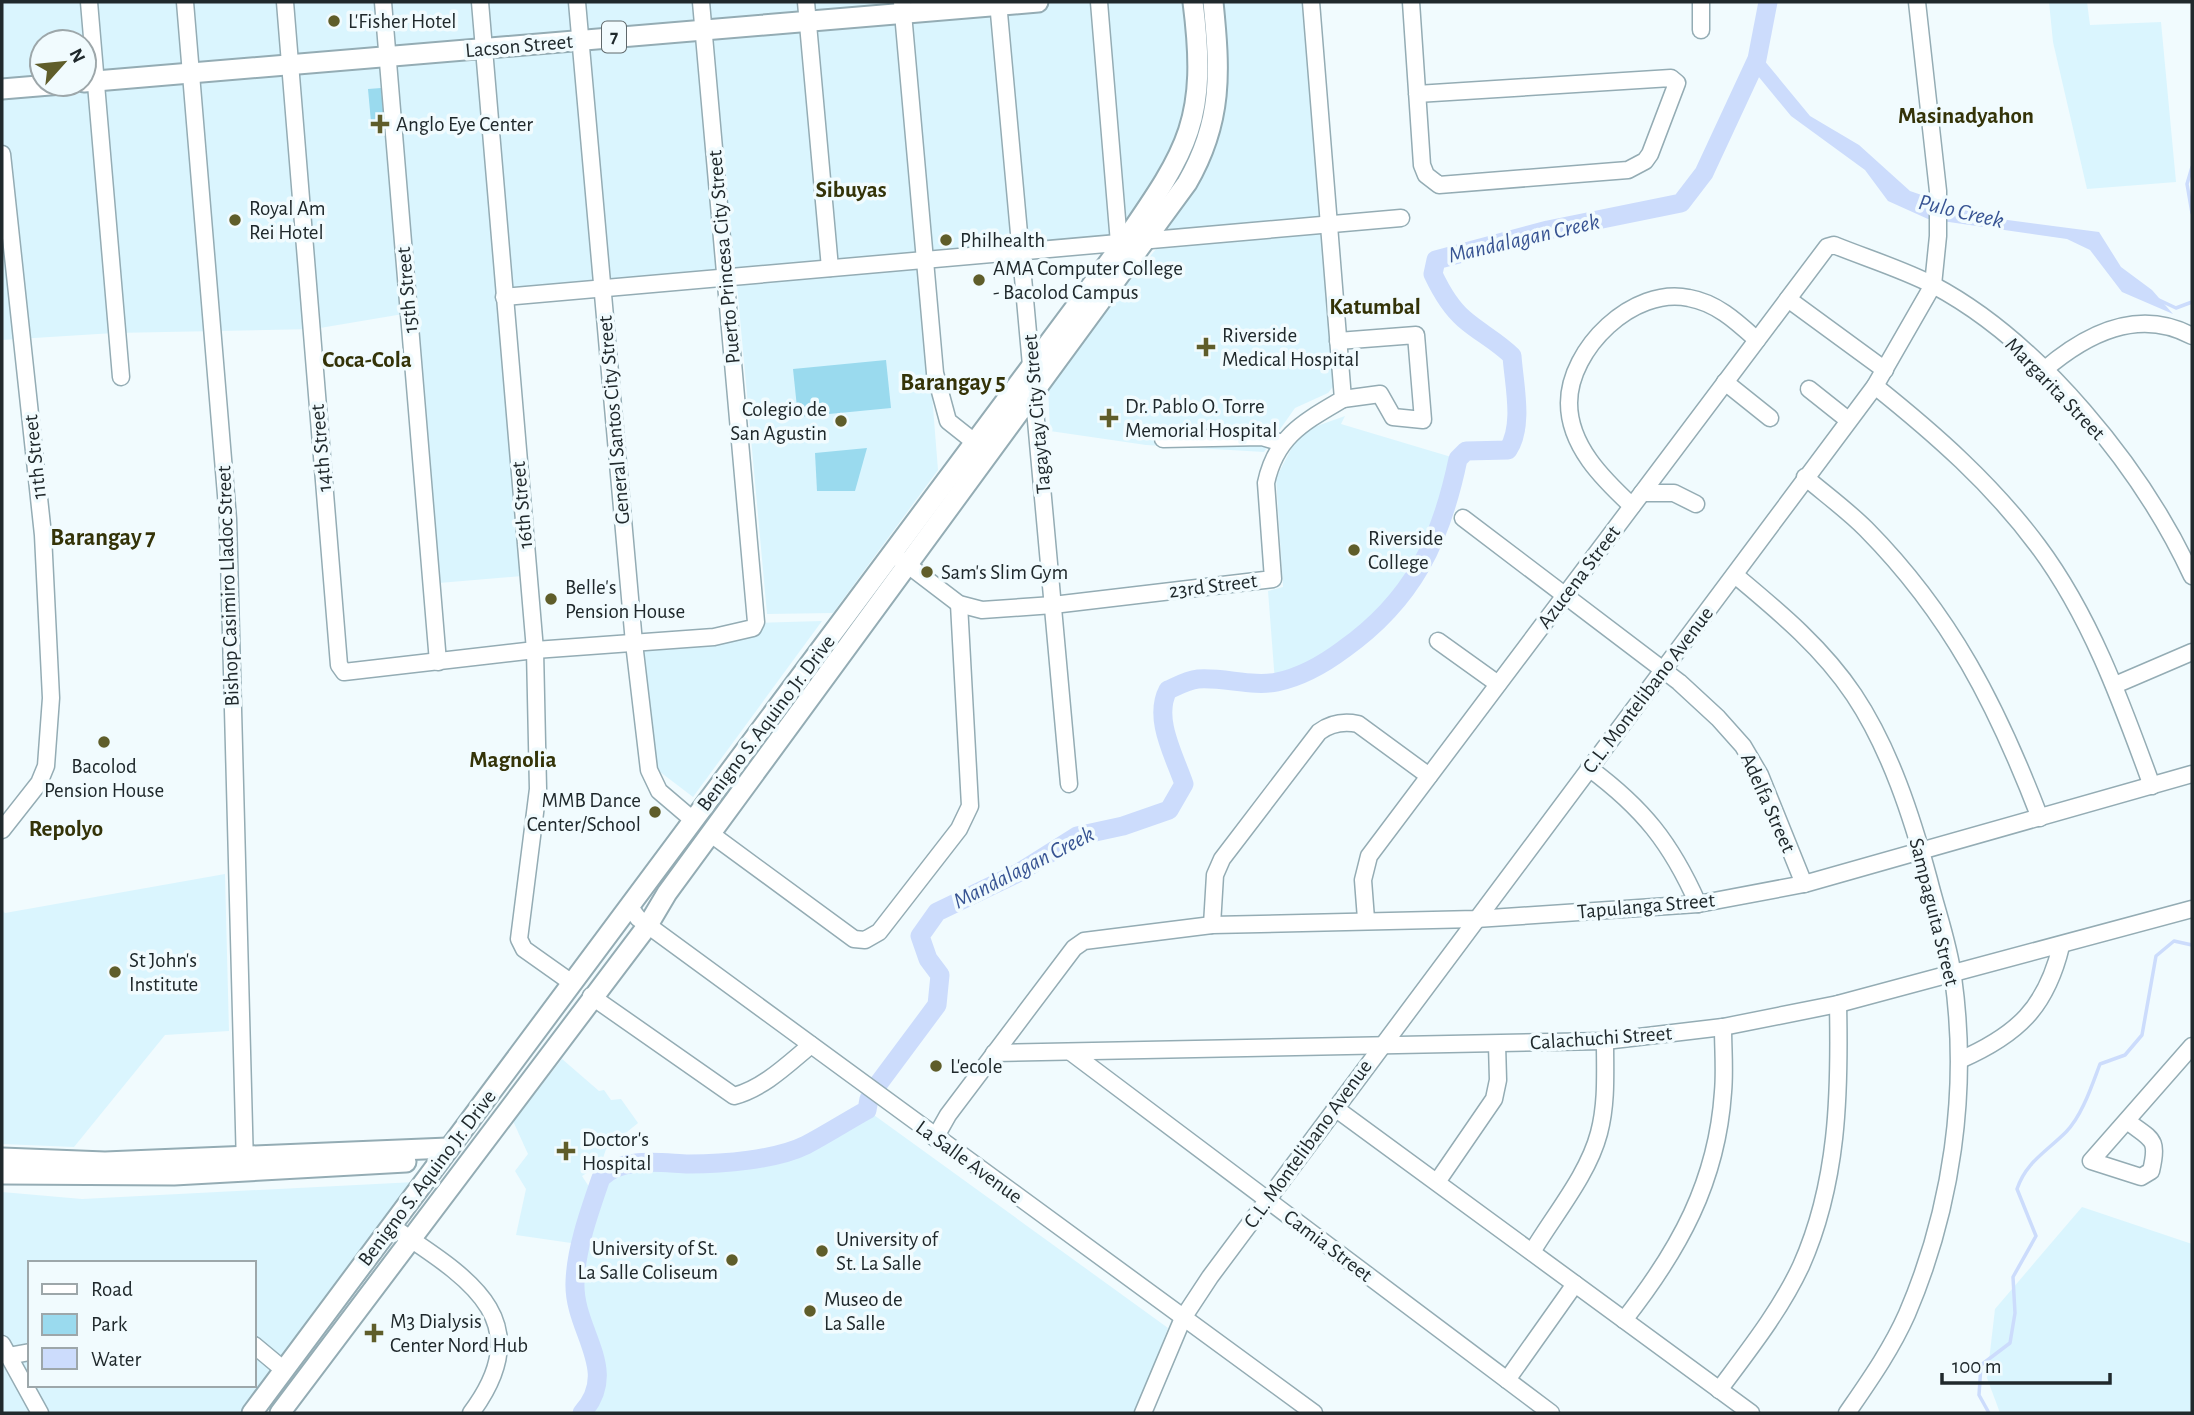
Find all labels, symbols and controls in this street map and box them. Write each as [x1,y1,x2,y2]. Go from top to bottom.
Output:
place label: L'Fisher Hotel [348,11,457,32]
marker: L'Fisher Hotel [326,13,342,29]
road number: 7 [602,22,626,52]
north arrow [28,28,98,98]
street label: Lacson Street [464,31,574,61]
text: N [65,46,88,66]
district label: Masinadyahon [1898,105,2034,128]
marker: Anglo Eye Center [370,114,390,134]
place label: Anglo Eye Center [396,114,533,135]
street label: Puerto Princesa City Street [704,149,744,365]
district label: Sibuyas [815,179,887,202]
water label: Pulo Creek [1916,191,2006,233]
place label: Royal Am Rei Hotel [249,198,326,243]
water label: Mandalagan Creek [1446,210,1602,268]
marker: Royal Am Rei Hotel [227,212,243,228]
place label: Philhealth [960,230,1045,251]
marker: Philhealth [938,232,954,248]
street label: 15th Street [393,246,421,334]
place label: AMA Computer College - Bacolod Campus [993,258,1183,303]
marker: AMA Computer College - Bacolod Campus [971,272,987,288]
district label: Katumbal [1329,296,1421,319]
street label: General Santos City Street [594,314,634,525]
place label: Riverside Medical Hospital [1222,325,1359,370]
street label: Tagaytay City Street [1020,333,1054,495]
street label: Margarita Street [2001,334,2109,444]
marker: Riverside Medical Hospital [1196,337,1216,357]
district label: Coca-Cola [322,349,412,372]
district label: Barangay 5 [900,371,1006,395]
place label: Dr. Pablo O. Torre Memorial Hospital [1125,396,1277,441]
place label: Colegio de San Agustin [730,399,827,444]
street label: 14th Street [307,403,335,493]
marker: Dr. Pablo O. Torre Memorial Hospital [1099,408,1119,428]
street label: 11th Street [20,413,50,500]
marker: Colegio de San Agustin [833,413,849,429]
street label: 16th Street [508,460,536,550]
street label: Bishop Casimiro Lladoc Street [213,465,243,707]
street label: Azucena Street [1534,521,1624,632]
district label: Barangay 7 [50,526,156,550]
place label: Riverside College [1368,528,1443,573]
marker: Riverside College [1346,542,1362,558]
place label: Sam's Slim Gym [941,562,1068,583]
marker: Sam's Slim Gym [919,564,935,580]
street label: 23rd Street [1168,570,1259,602]
place label: Belle's Pension House [565,577,685,622]
marker: Belle's Pension House [543,591,559,607]
street label: C.L. Montelibano Avenue [1579,603,1717,777]
street label: Benigno S. Aquino Jr. Drive [693,631,839,815]
marker: Bacolod Pension House [96,734,112,750]
district label: Magnolia [469,749,557,772]
street label: Adelfa Street [1737,750,1799,856]
place label: Bacolod Pension House [44,756,164,801]
place label: MMB Dance Center/School [527,790,641,835]
marker: MMB Dance Center/School [647,804,663,820]
district label: Repolyo [29,818,103,841]
water label: Mandalagan Creek [950,822,1098,913]
street label: Sampaguita Street [1905,836,1963,988]
street label: Tapulanga Street [1576,889,1716,922]
place label: St John's Institute [129,950,198,995]
marker: St John's Institute [107,964,123,980]
street label: Calachuchi Street [1529,1023,1673,1053]
place label: L'ecole [950,1056,1002,1077]
street label: C.L. Montelibano Avenue [1240,1056,1376,1232]
marker: L'ecole [928,1058,944,1074]
street label: Benigno S. Aquino Jr. Drive [354,1086,500,1270]
street label: La Salle Avenue [912,1117,1026,1207]
place label: Doctor's Hospital [582,1129,651,1174]
marker: Doctor's Hospital [556,1141,576,1161]
street label: Camia Street [1280,1206,1376,1286]
place label: University of St. La Salle [836,1229,940,1274]
place label: University of St. La Salle Coliseum [578,1238,718,1283]
marker: University of St. La Salle [814,1243,830,1259]
marker: University of St. La Salle Coliseum [724,1252,740,1268]
legend [28,1261,256,1387]
text: Road [91,1279,133,1300]
place label: Museo de La Salle [824,1289,903,1334]
marker: Museo de La Salle [802,1303,818,1319]
place label: M3 Dialysis Center Nord Hub [390,1311,528,1356]
text: Park [91,1314,128,1335]
marker: M3 Dialysis Center Nord Hub [364,1323,384,1343]
scale bar [1942,1342,2110,1386]
text: Water [91,1349,141,1370]
text: 100 m [1952,1356,2002,1377]

